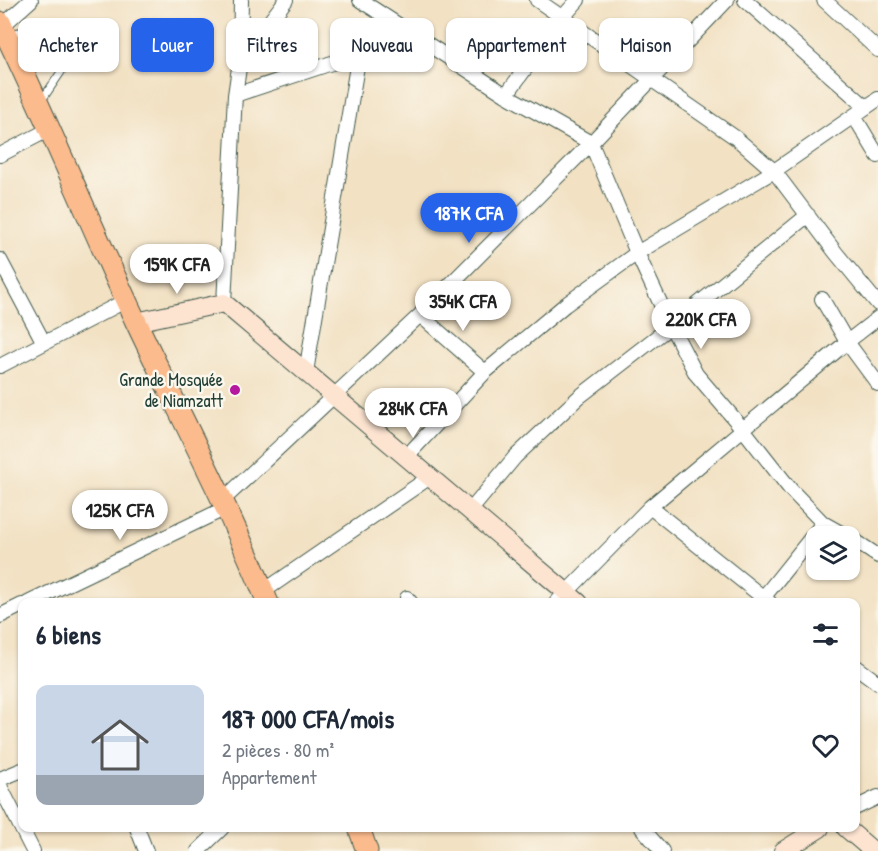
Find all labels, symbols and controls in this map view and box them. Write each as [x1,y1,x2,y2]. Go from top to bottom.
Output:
chip: Acheter [18,18,119,72]
chip: Louer [131,18,214,72]
chip: Filtres [226,18,318,72]
chip: Nouveau [330,18,434,72]
chip: Appartement [446,18,587,72]
chip: Maison [599,18,693,72]
pin: 187K CFA [407,193,531,244]
text: 187K CFA [434,199,504,226]
pin: 159K CFA [115,244,239,295]
text: 159K CFA [144,250,210,277]
pin: 354K CFA [401,281,525,332]
text: 354K CFA [429,287,497,314]
pin: 220K CFA [639,299,763,350]
text: 220K CFA [666,305,736,332]
place label: Grande Mosquée de Niamzatt [119,367,224,413]
marker: Grande Mosquée de Niamzatt [228,383,242,397]
pin: 284K CFA [351,388,475,439]
text: 284K CFA [379,394,447,421]
pin: 125K CFA [58,490,182,541]
text: 125K CFA [86,496,154,523]
map controls [806,526,860,580]
button: layers [806,526,860,580]
text: 6 biens [36,617,101,652]
icon: filters [809,618,842,651]
text: 187 000 CFA/mois [222,701,394,736]
icon: home [84,709,156,781]
icon: heart [809,729,842,762]
text: 2 pièces · 80 m² [222,736,334,763]
text: Appartement [222,763,317,790]

